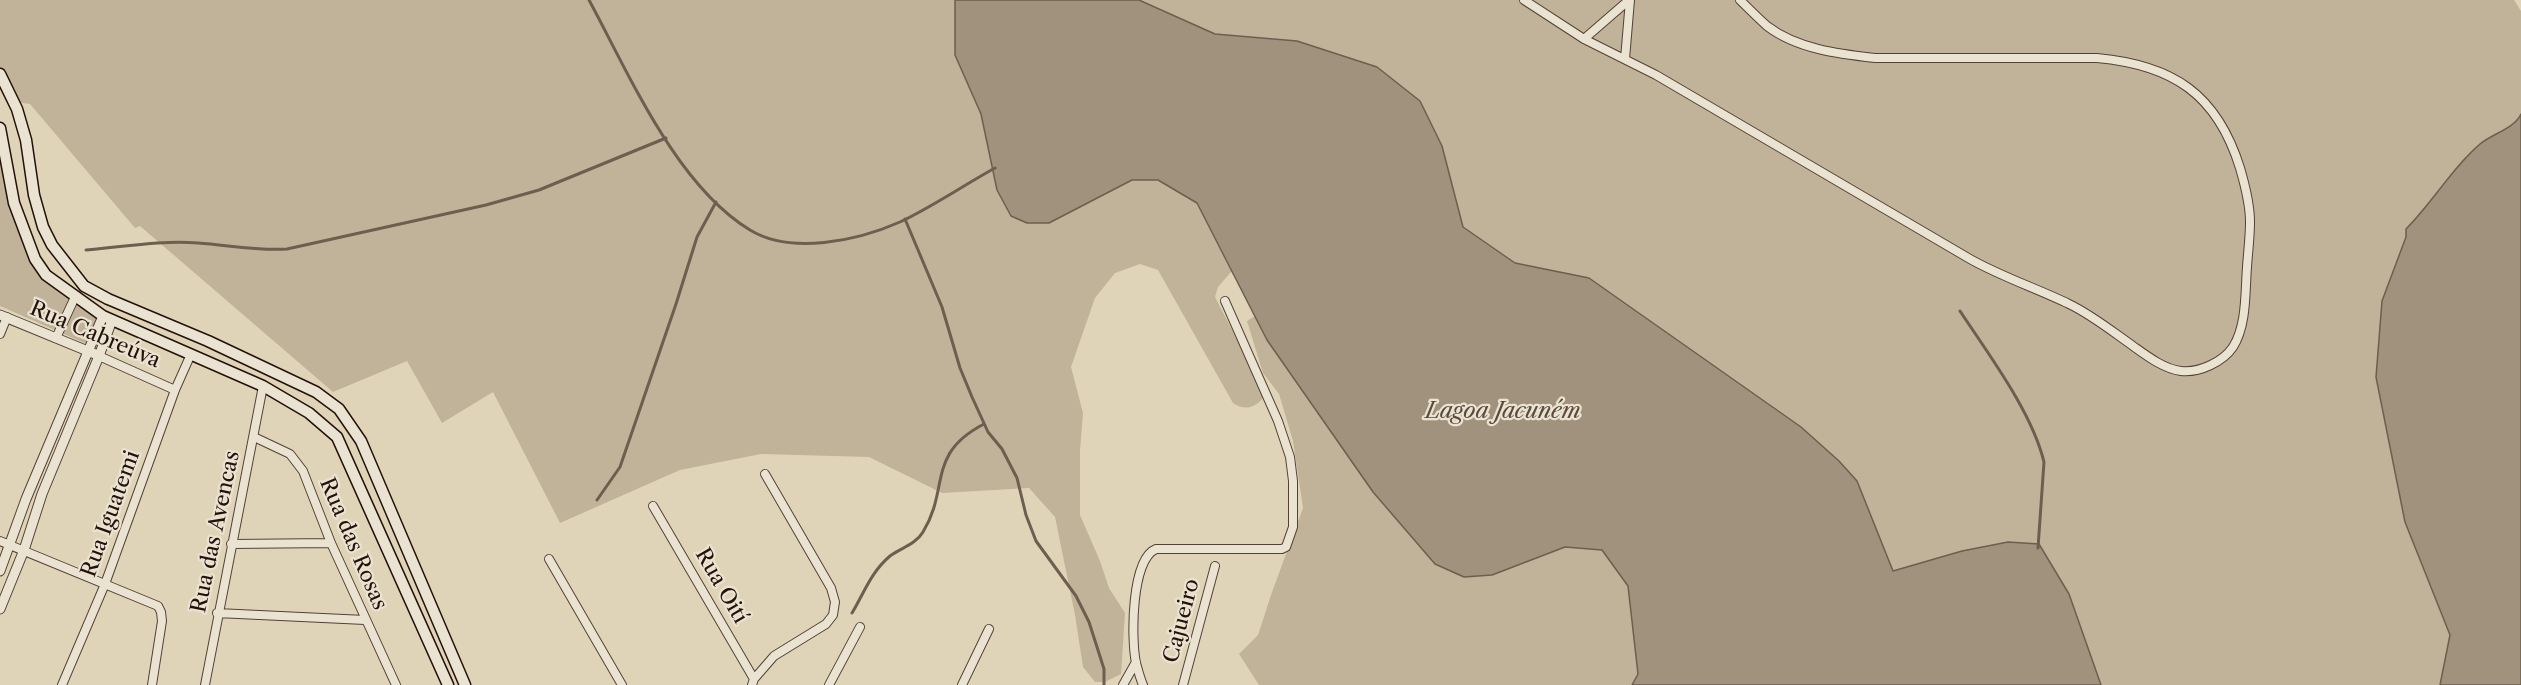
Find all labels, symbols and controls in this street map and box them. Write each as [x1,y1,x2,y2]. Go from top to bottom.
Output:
street label: Rua Cabreúva [26,296,164,374]
water label: Lagoa Jacuném [1425,399,1581,425]
street label: Rua Iguatemi [76,447,146,581]
street label: Rua das Avencas [187,449,245,615]
street label: Rua das Rosas [314,474,392,614]
street label: Rua Oití [689,544,753,628]
street label: Cajueiro [1159,576,1205,666]

